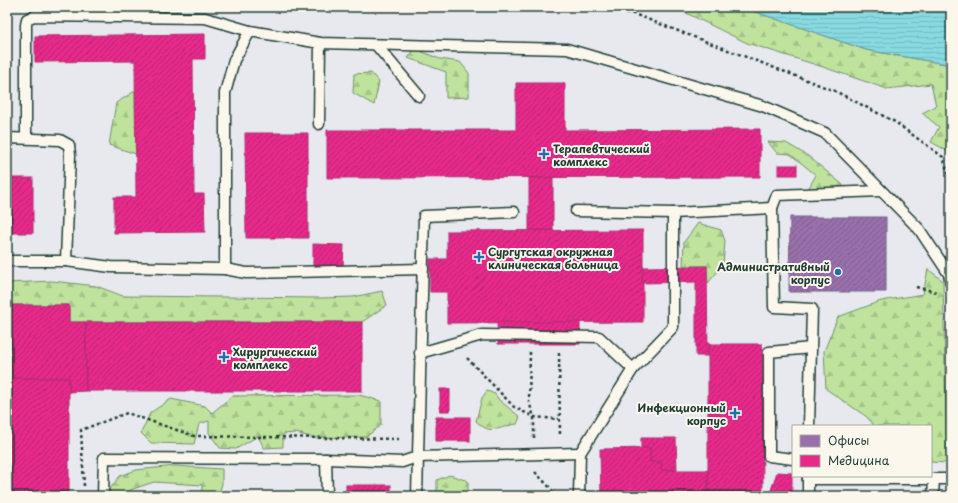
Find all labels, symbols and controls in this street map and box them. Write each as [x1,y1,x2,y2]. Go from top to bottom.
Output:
place label: Терапевтический комплекс [553,140,650,170]
marker: Терапевтический комплекс [538,148,550,160]
place label: Сургутская окружная клиническая больница [488,243,619,273]
marker: Сургутская окружная клиническая больница [473,251,485,263]
place label: Административный корпус [717,258,830,288]
marker: Административный корпус [833,267,843,277]
place label: Хирургический комплекс [233,343,317,373]
marker: Хирургический комплекс [218,351,230,363]
place label: Инфекционный корпус [638,399,726,429]
marker: Инфекционный корпус [729,407,741,419]
legend [792,425,932,477]
text: Офисы [828,431,869,449]
text: Медицина [828,451,890,469]

